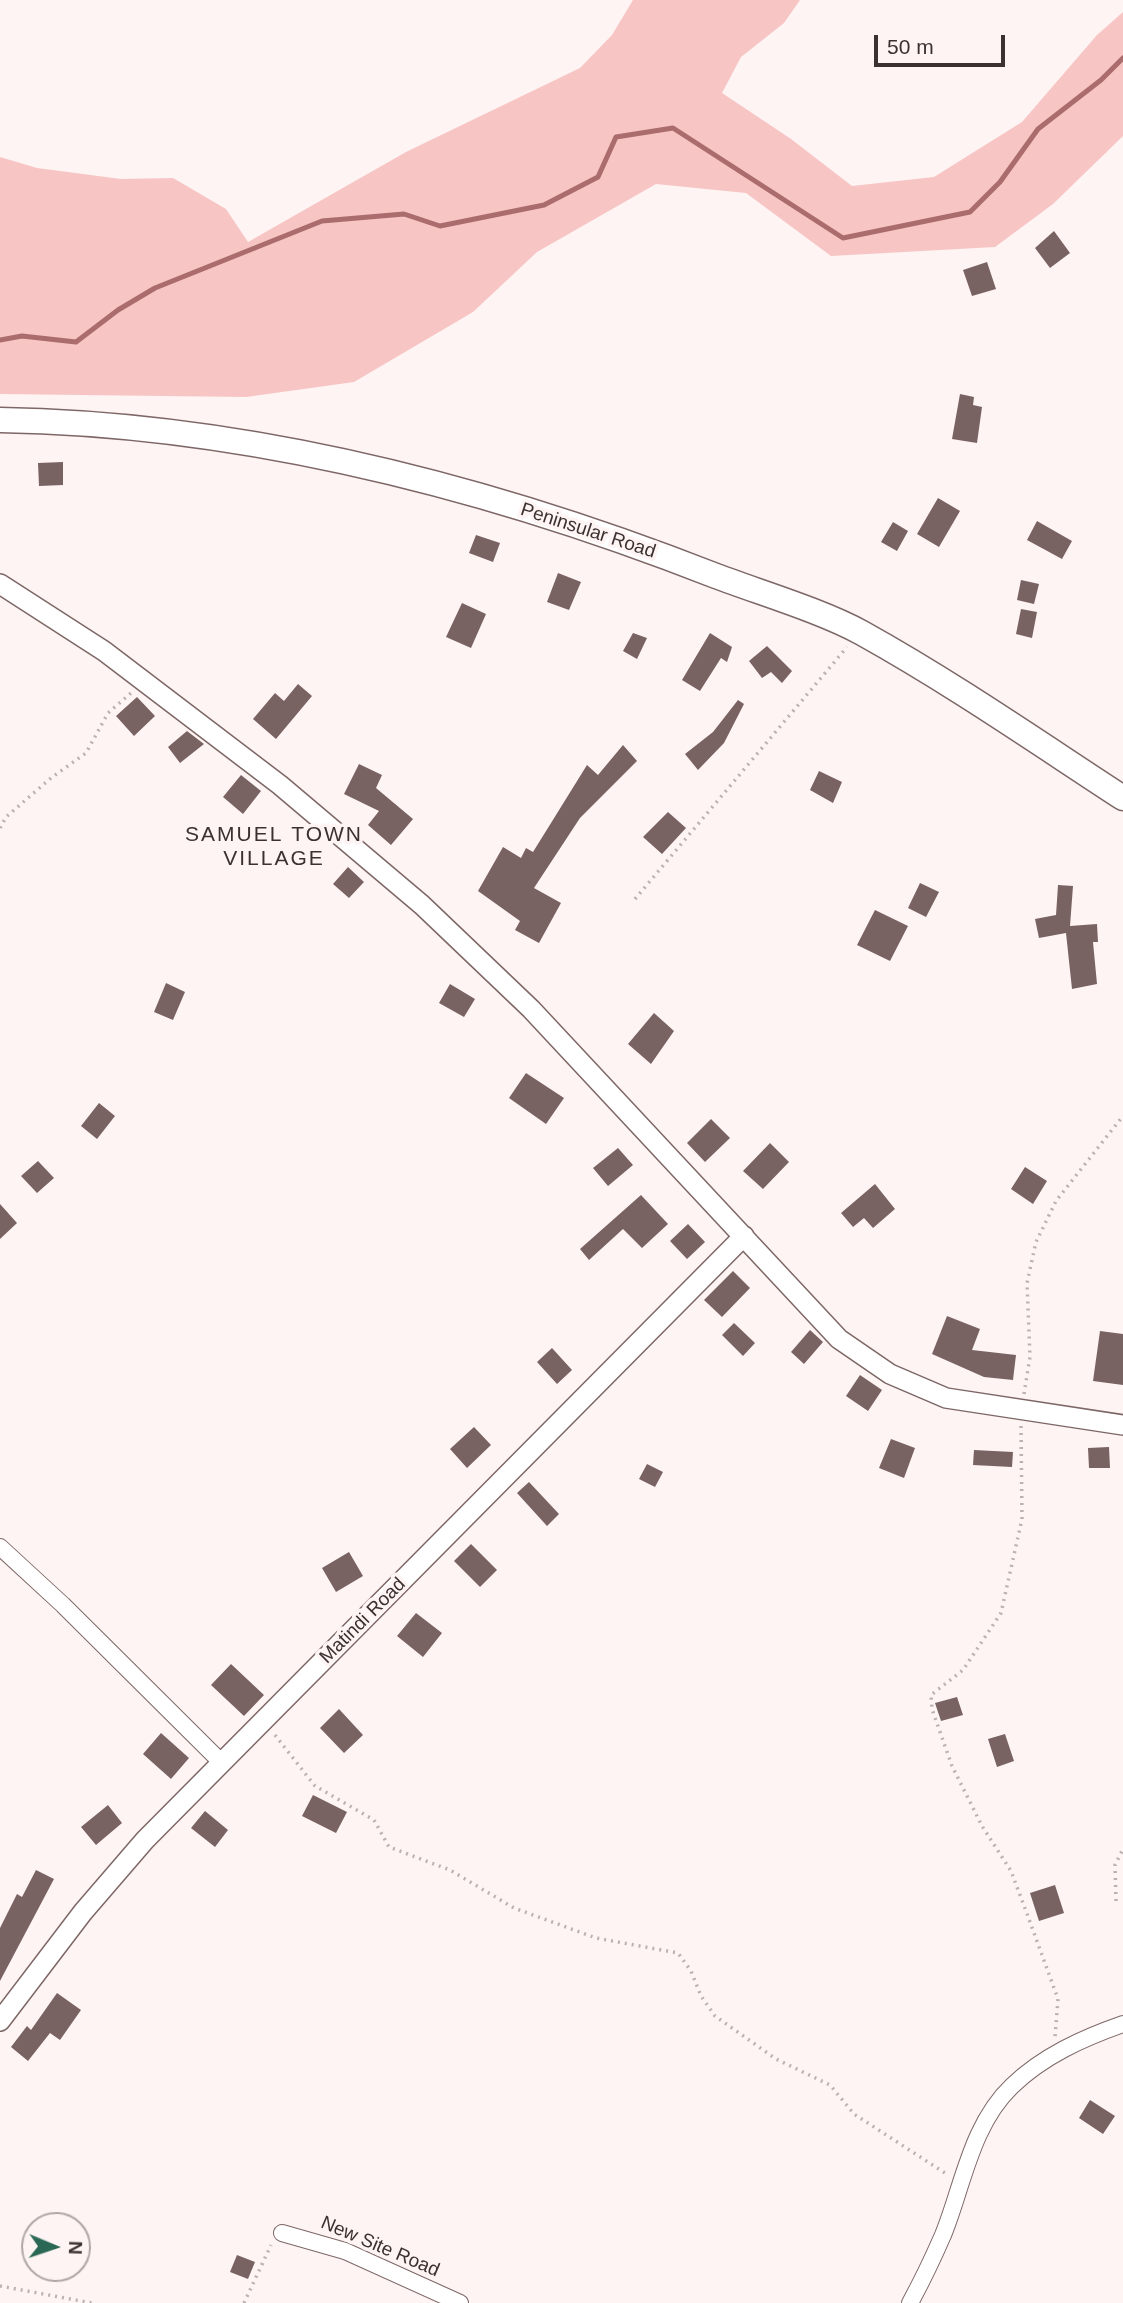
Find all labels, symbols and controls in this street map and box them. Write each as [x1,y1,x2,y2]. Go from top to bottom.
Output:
scale bar [878,21,1009,65]
text: 50 m [887,35,934,58]
street label: Peninsular Road [518,498,658,564]
district label: SAMUEL TOWN VILLAGE [186,822,362,872]
street label: Matindi Road [315,1573,411,1669]
north arrow [21,2212,91,2282]
street label: New Site Road [317,2212,443,2282]
text: N [65,2240,86,2255]

